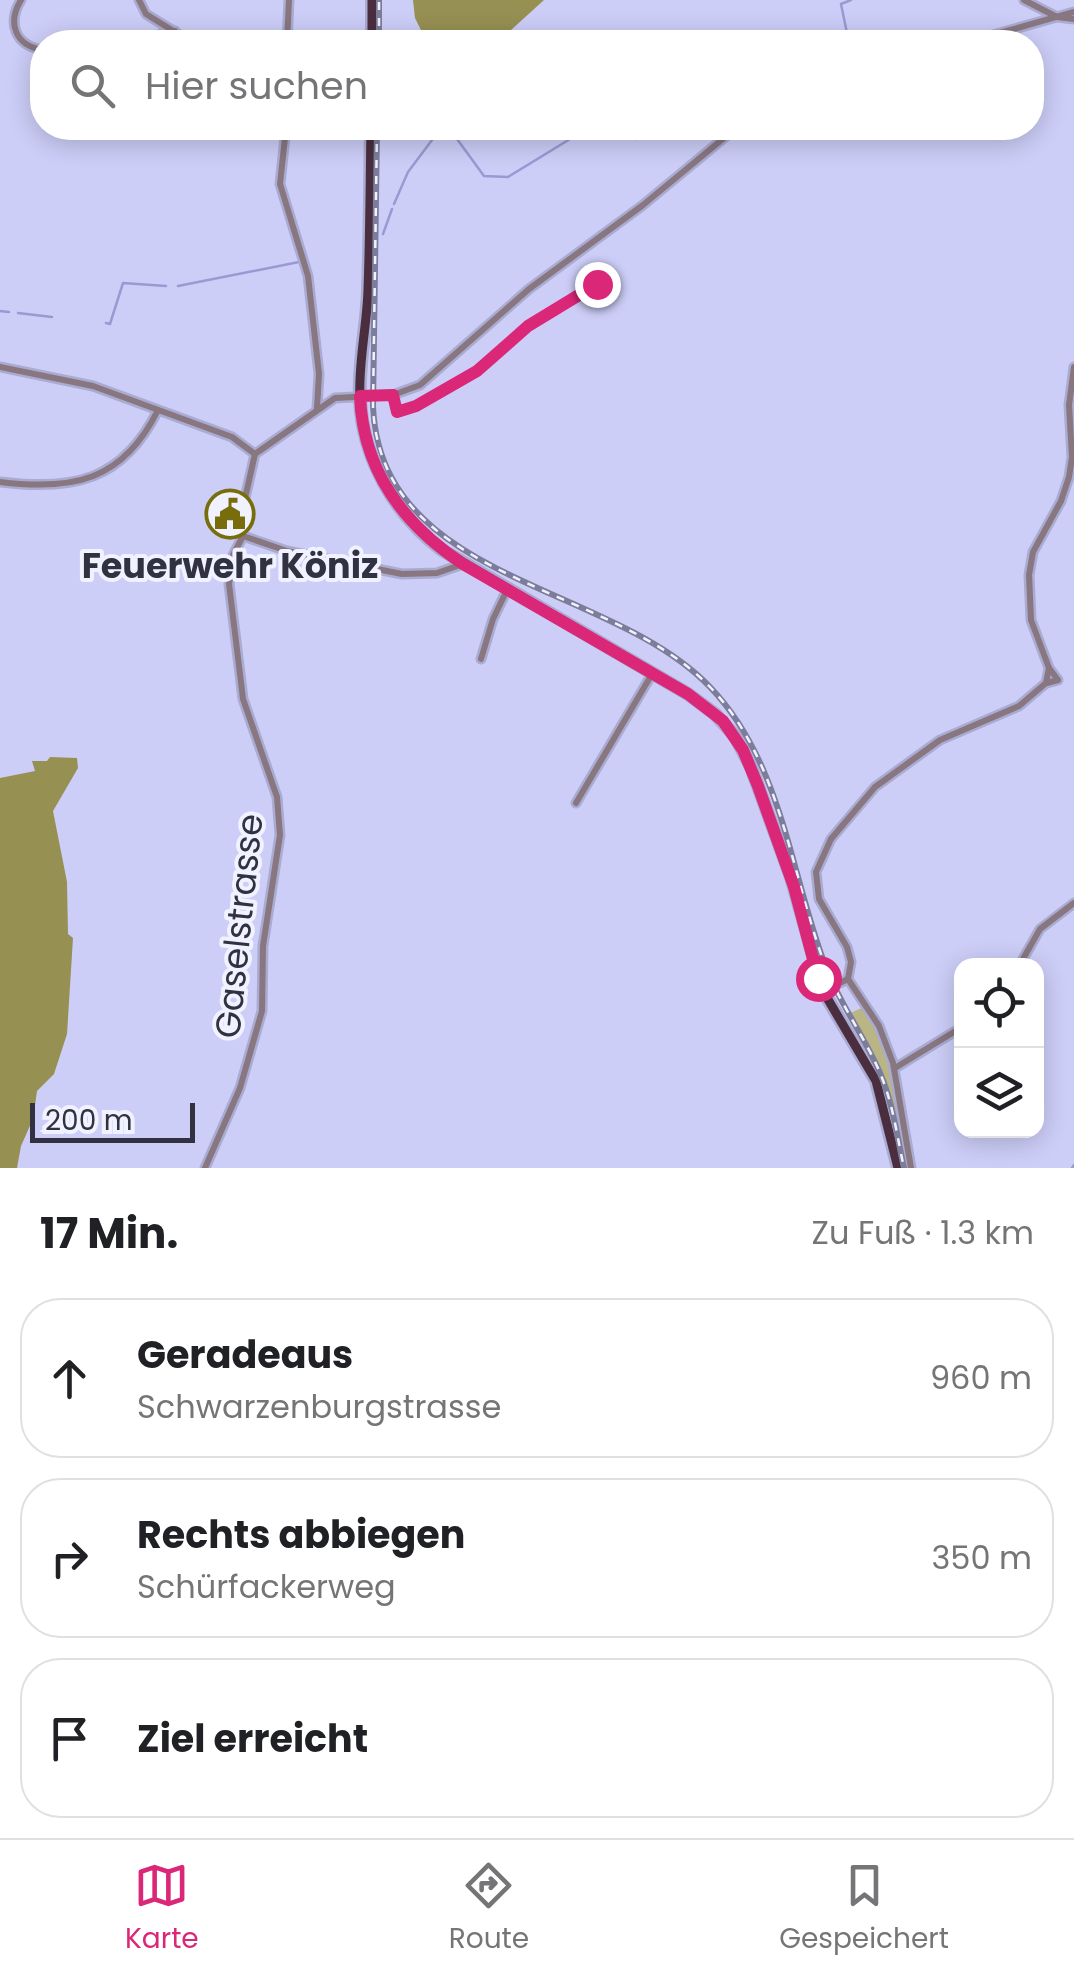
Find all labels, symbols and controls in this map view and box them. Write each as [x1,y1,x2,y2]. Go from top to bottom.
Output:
search box [30,30,1044,140]
icon: search [65,58,120,113]
text: Hier suchen [145,59,368,112]
route end [575,262,621,308]
public building icon: Feuerwehr Köniz [204,488,256,540]
place label: Feuerwehr Köniz [82,541,378,590]
street label: Gaselstrasse [202,811,275,1041]
route start [796,956,842,1002]
map controls [954,958,1044,1138]
button: locate [954,958,1044,1048]
button: layers [954,1048,1044,1138]
scale bar [30,1098,195,1142]
text: 200 m [45,1101,133,1140]
text: 17 Min. [40,1204,178,1263]
text: Zu Fuß · 1.3 km [812,1210,1034,1255]
text: Geradeaus [137,1328,353,1381]
icon: ahead [42,1351,97,1406]
text: 960 m [930,1355,1032,1400]
text: Schwarzenburgstrasse [137,1384,501,1429]
text: Rechts abbiegen [137,1508,465,1561]
icon: right [42,1531,97,1586]
text: 350 m [931,1535,1032,1580]
text: Schürfackerweg [137,1564,396,1609]
icon: arrive [42,1711,97,1766]
text: Ziel erreicht [137,1712,368,1765]
tab: Karte [125,1858,199,1960]
tab: Route [449,1858,529,1960]
tab: Gespeichert [779,1858,949,1960]

